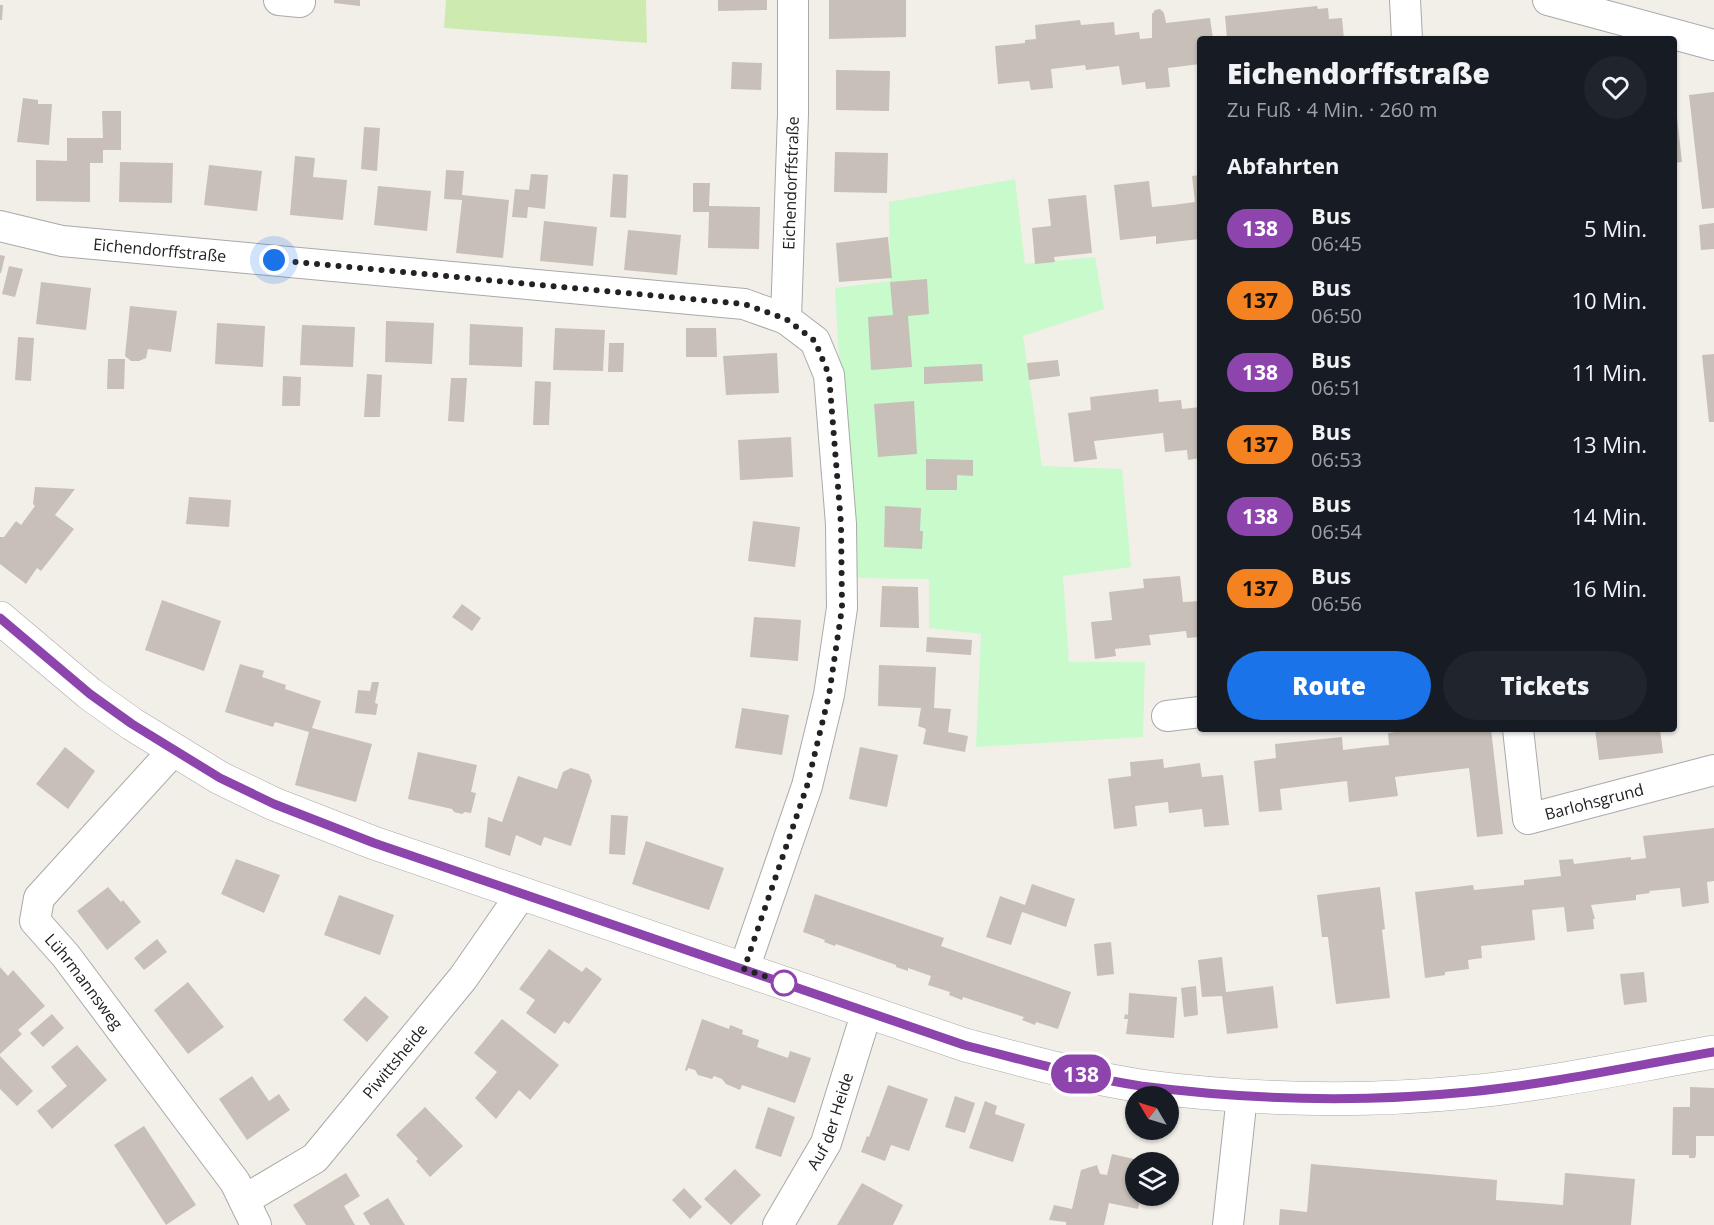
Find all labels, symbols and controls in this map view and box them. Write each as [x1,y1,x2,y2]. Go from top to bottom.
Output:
text: Eichendorffstraße [1227,54,1490,92]
button: heart [1584,56,1647,119]
text: Zu Fuß · 4 Min. · 260 m [1227,96,1437,123]
street label: Eichendorffstraße [777,116,804,250]
text: Abfahrten [1227,150,1339,180]
text: Bus [1311,200,1351,230]
text: 5 Min. [1584,213,1647,243]
text: 138 [1242,214,1278,242]
text: 06:45 [1311,230,1362,257]
street label: Eichendorffstraße [92,233,227,267]
your location [259,245,289,275]
text: Bus [1311,272,1351,302]
text: 10 Min. [1572,285,1647,315]
text: 137 [1242,286,1278,314]
text: 06:50 [1311,302,1362,329]
text: Bus [1311,344,1351,374]
text: 11 Min. [1572,357,1647,387]
text: 138 [1242,358,1278,386]
text: 06:51 [1311,374,1362,401]
text: Bus [1311,416,1351,446]
text: 13 Min. [1572,429,1647,459]
text: 137 [1242,430,1278,458]
text: 06:53 [1311,446,1362,473]
text: Bus [1311,488,1351,518]
text: 14 Min. [1572,501,1647,531]
text: 138 [1242,502,1278,530]
text: 06:54 [1311,518,1362,545]
text: Bus [1311,560,1351,590]
text: 16 Min. [1572,573,1647,603]
text: 137 [1242,574,1278,602]
text: 06:56 [1311,590,1362,617]
button: Route [1227,651,1431,720]
button: Tickets [1443,651,1647,720]
street label: Barlohsgrund [1542,778,1646,825]
street label: Lührmannsweg [40,929,128,1034]
unlabelled marker [771,970,797,996]
street label: Piwittsheide [357,1019,432,1103]
line badge: 138 [1046,1054,1116,1094]
text: 138 [1063,1060,1099,1088]
street label: Auf der Heide [802,1070,858,1174]
north arrow [1125,1086,1179,1140]
map controls [1125,1086,1179,1206]
button: layers [1125,1152,1179,1206]

